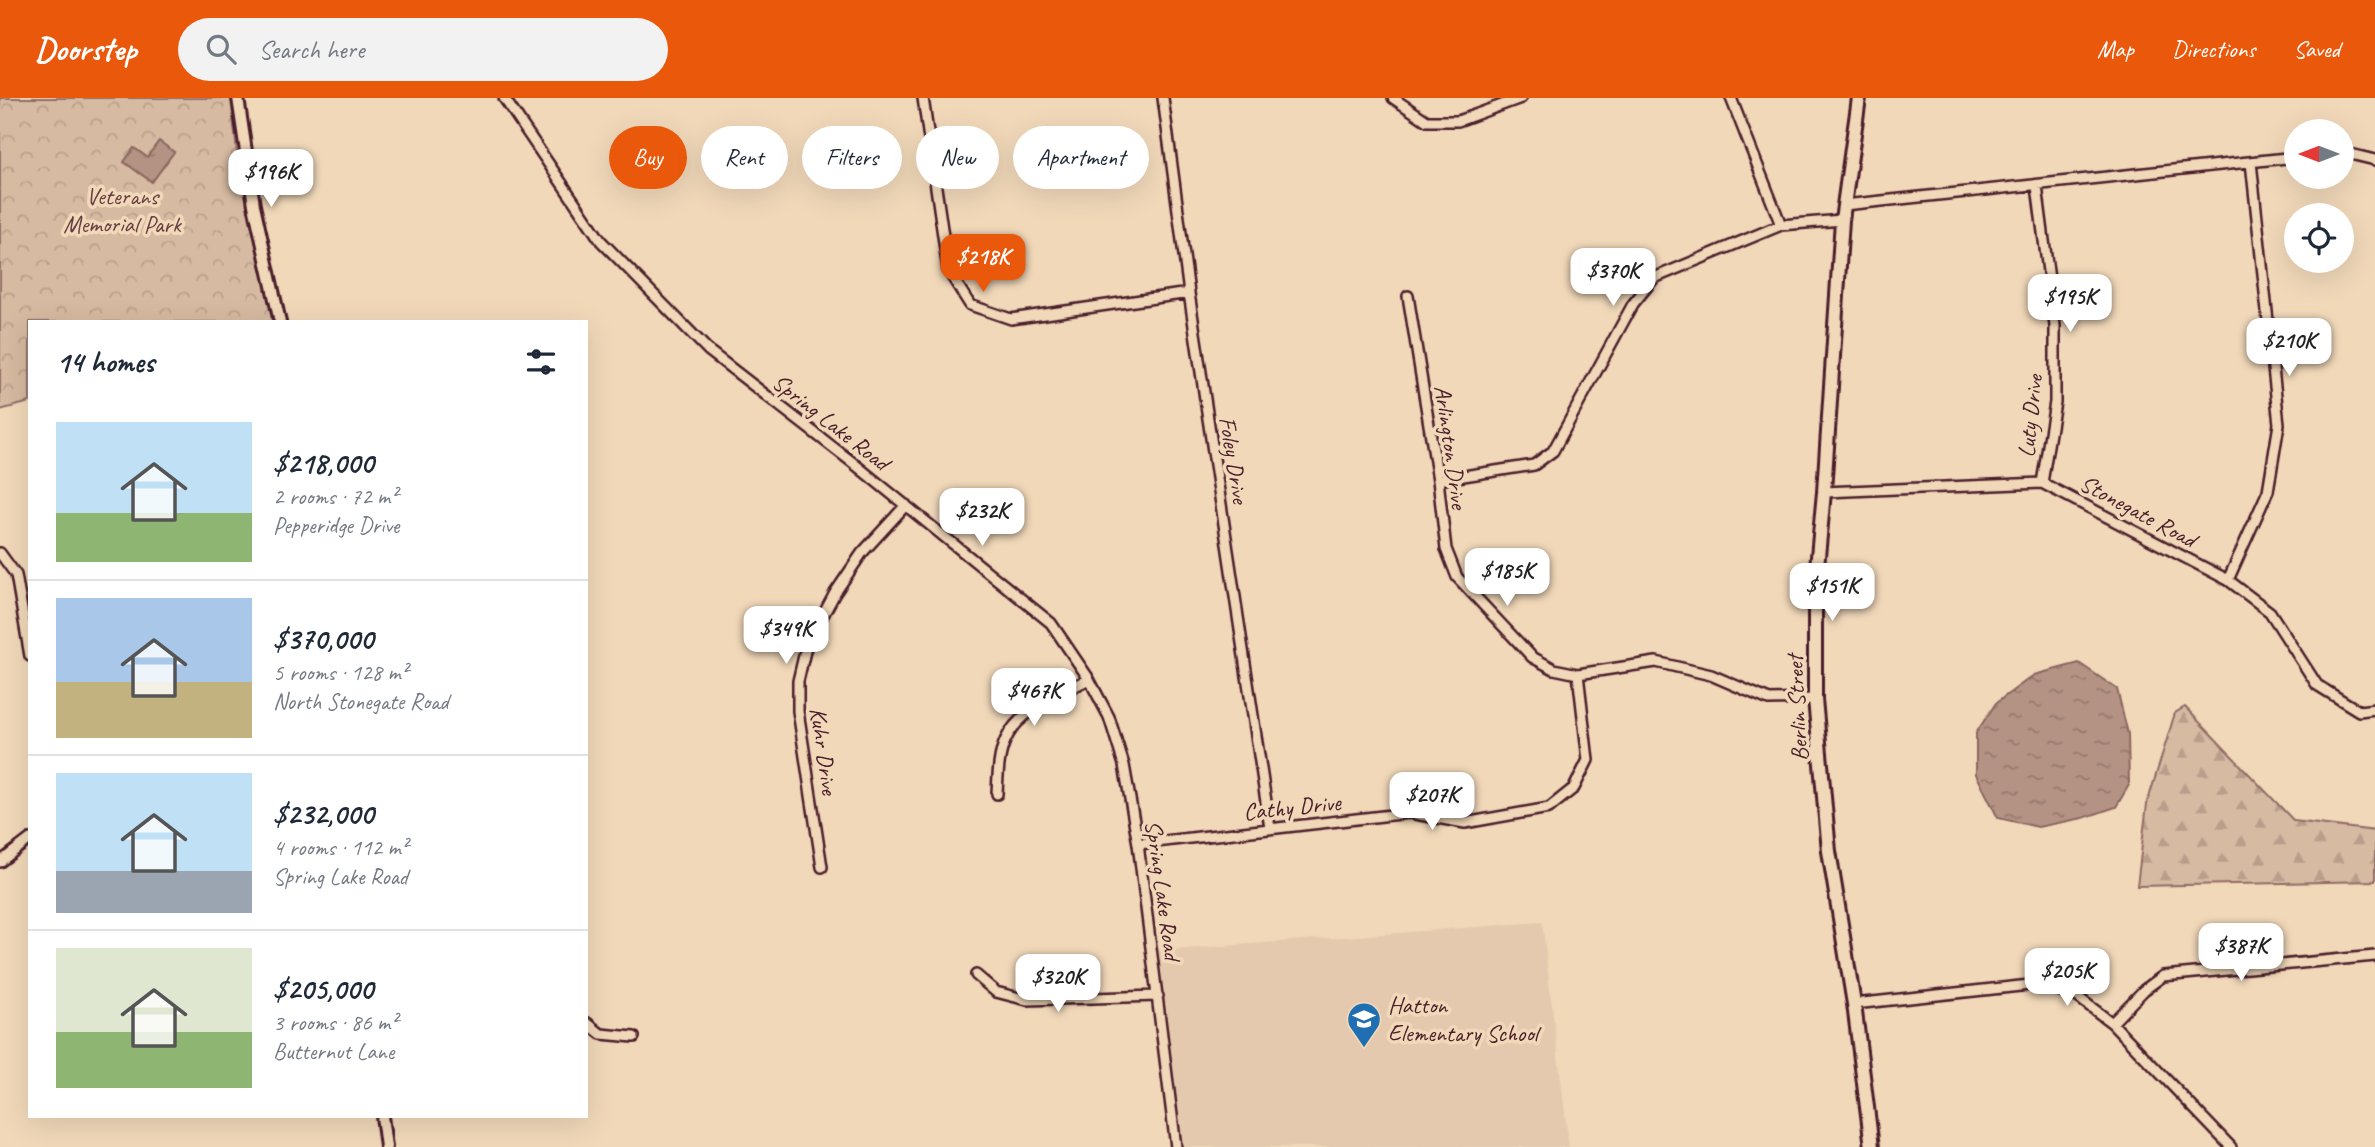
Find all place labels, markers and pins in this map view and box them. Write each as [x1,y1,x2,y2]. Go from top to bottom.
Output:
pin: $196K [222,150,320,209]
pin: $218K [934,234,1032,294]
pin: $370K [1564,248,1662,308]
pin: $195K [2021,274,2119,334]
pin: $210K [2240,318,2338,378]
pin: $232K [933,489,1031,548]
pin: $185K [1458,548,1556,608]
pin: $151K [1783,564,1881,623]
pin: $349K [737,606,835,666]
pin: $467K [985,668,1083,728]
pin: $207K [1383,772,1481,832]
pin: $387K [2192,924,2290,983]
pin: $205K [2018,948,2116,1008]
pin: $320K [1009,954,1107,1014]
place label: Hatton Elementary School [1388,990,1542,1048]
school or university icon: Hatton Elementary School [1345,1000,1383,1049]

